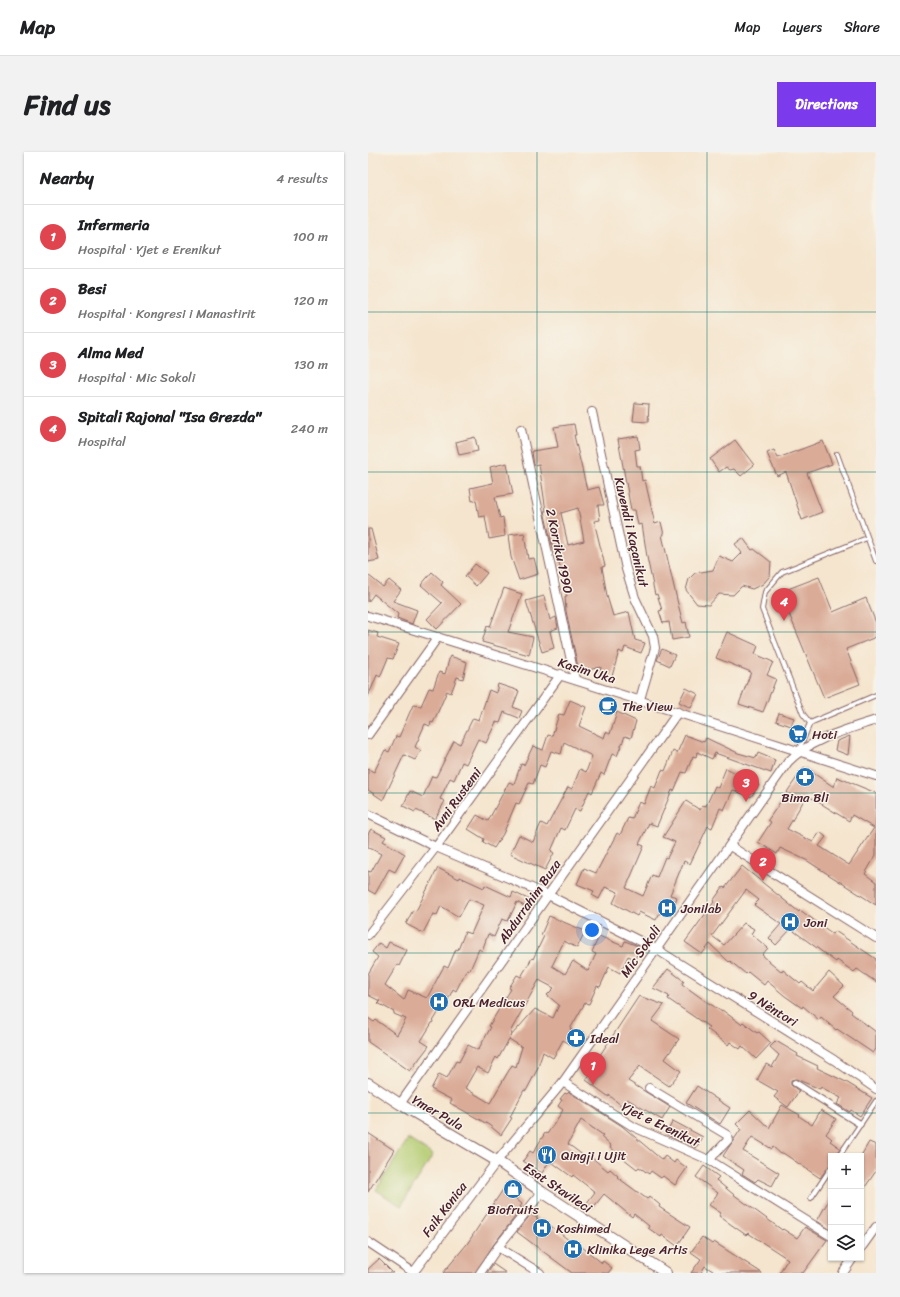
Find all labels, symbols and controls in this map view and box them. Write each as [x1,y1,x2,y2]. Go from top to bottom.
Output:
text: Map [20,11,55,44]
text: Map [735,15,760,40]
text: Layers [782,15,822,40]
text: Share [844,15,880,40]
text: Find us [24,80,111,129]
button: Directions [777,82,876,127]
text: Nearby [40,163,94,193]
text: 4 results [276,167,328,190]
text: Infermeria [78,212,149,238]
text: 1 [50,225,56,248]
text: 100 m [293,225,328,248]
text: Hospital · Yjet e Erenikut [78,238,221,261]
text: Besi [78,276,106,302]
text: 2 [49,289,57,312]
text: 120 m [293,289,328,312]
text: Hospital · Kongresi i Manastirit [78,302,256,325]
text: Alma Med [78,340,143,366]
text: 3 [49,353,57,376]
text: 130 m [294,353,328,376]
text: Hospital · Mic Sokoli [78,366,195,389]
text: Spitali Rajonal "Isa Grezda" [78,404,261,430]
text: 4 [49,417,57,440]
text: 240 m [291,417,328,440]
text: Hospital [78,430,126,453]
street label: Kuvendi i Kaçanikut [608,475,656,590]
street label: 2 Korriku 1990 [539,506,580,596]
pin: 4 [771,588,797,621]
street label: Kasim Uka [555,651,619,690]
cafe icon: The View [597,695,619,717]
place label: The View [622,695,673,718]
supermarket icon: Hoti [787,723,809,745]
place label: Hoti [812,723,837,746]
street label: Avni Rustemi [425,762,488,837]
pharmacy icon: Bima Bli [794,766,816,788]
pin: 3 [733,769,759,802]
place label: Bima Bli [781,786,829,809]
pin: 2 [750,848,776,881]
street label: Abdurrahim Buza [491,854,567,949]
hospital icon: Jonilab [656,897,678,919]
place label: Jonilab [680,897,722,920]
hospital icon: Joni [779,911,801,933]
place label: Joni [803,911,828,934]
your location [582,920,602,940]
street label: Mic Sokoli [614,920,667,982]
street label: 9 Nëntori [743,984,803,1033]
hospital icon: ORL Medicus [428,991,450,1013]
place label: ORL Medicus [453,991,526,1014]
pharmacy icon: Ideal [565,1027,587,1049]
place label: Ideal [589,1027,619,1050]
pin: 1 [580,1052,606,1085]
street label: Ymer Pula [407,1088,468,1137]
street label: Yjet e Erenikut [618,1095,705,1154]
restaurant icon: Qingji i Ujit [536,1144,558,1166]
place label: Qingji i Ujit [561,1144,627,1167]
map controls [828,1153,864,1261]
button: + [828,1153,864,1189]
street label: Esat Stavileci [519,1156,597,1219]
street label: Faik Konica [416,1176,473,1242]
shop icon: Biofruits [502,1178,524,1200]
button: − [828,1189,864,1225]
place label: Biofruits [487,1198,540,1221]
hospital icon: Koshimed [531,1217,553,1239]
place label: Koshimed [556,1217,611,1240]
button: layers [828,1225,864,1261]
hospital icon: Klinika Lege Artis [562,1238,584,1260]
place label: Klinika Lege Artis [587,1238,689,1261]

